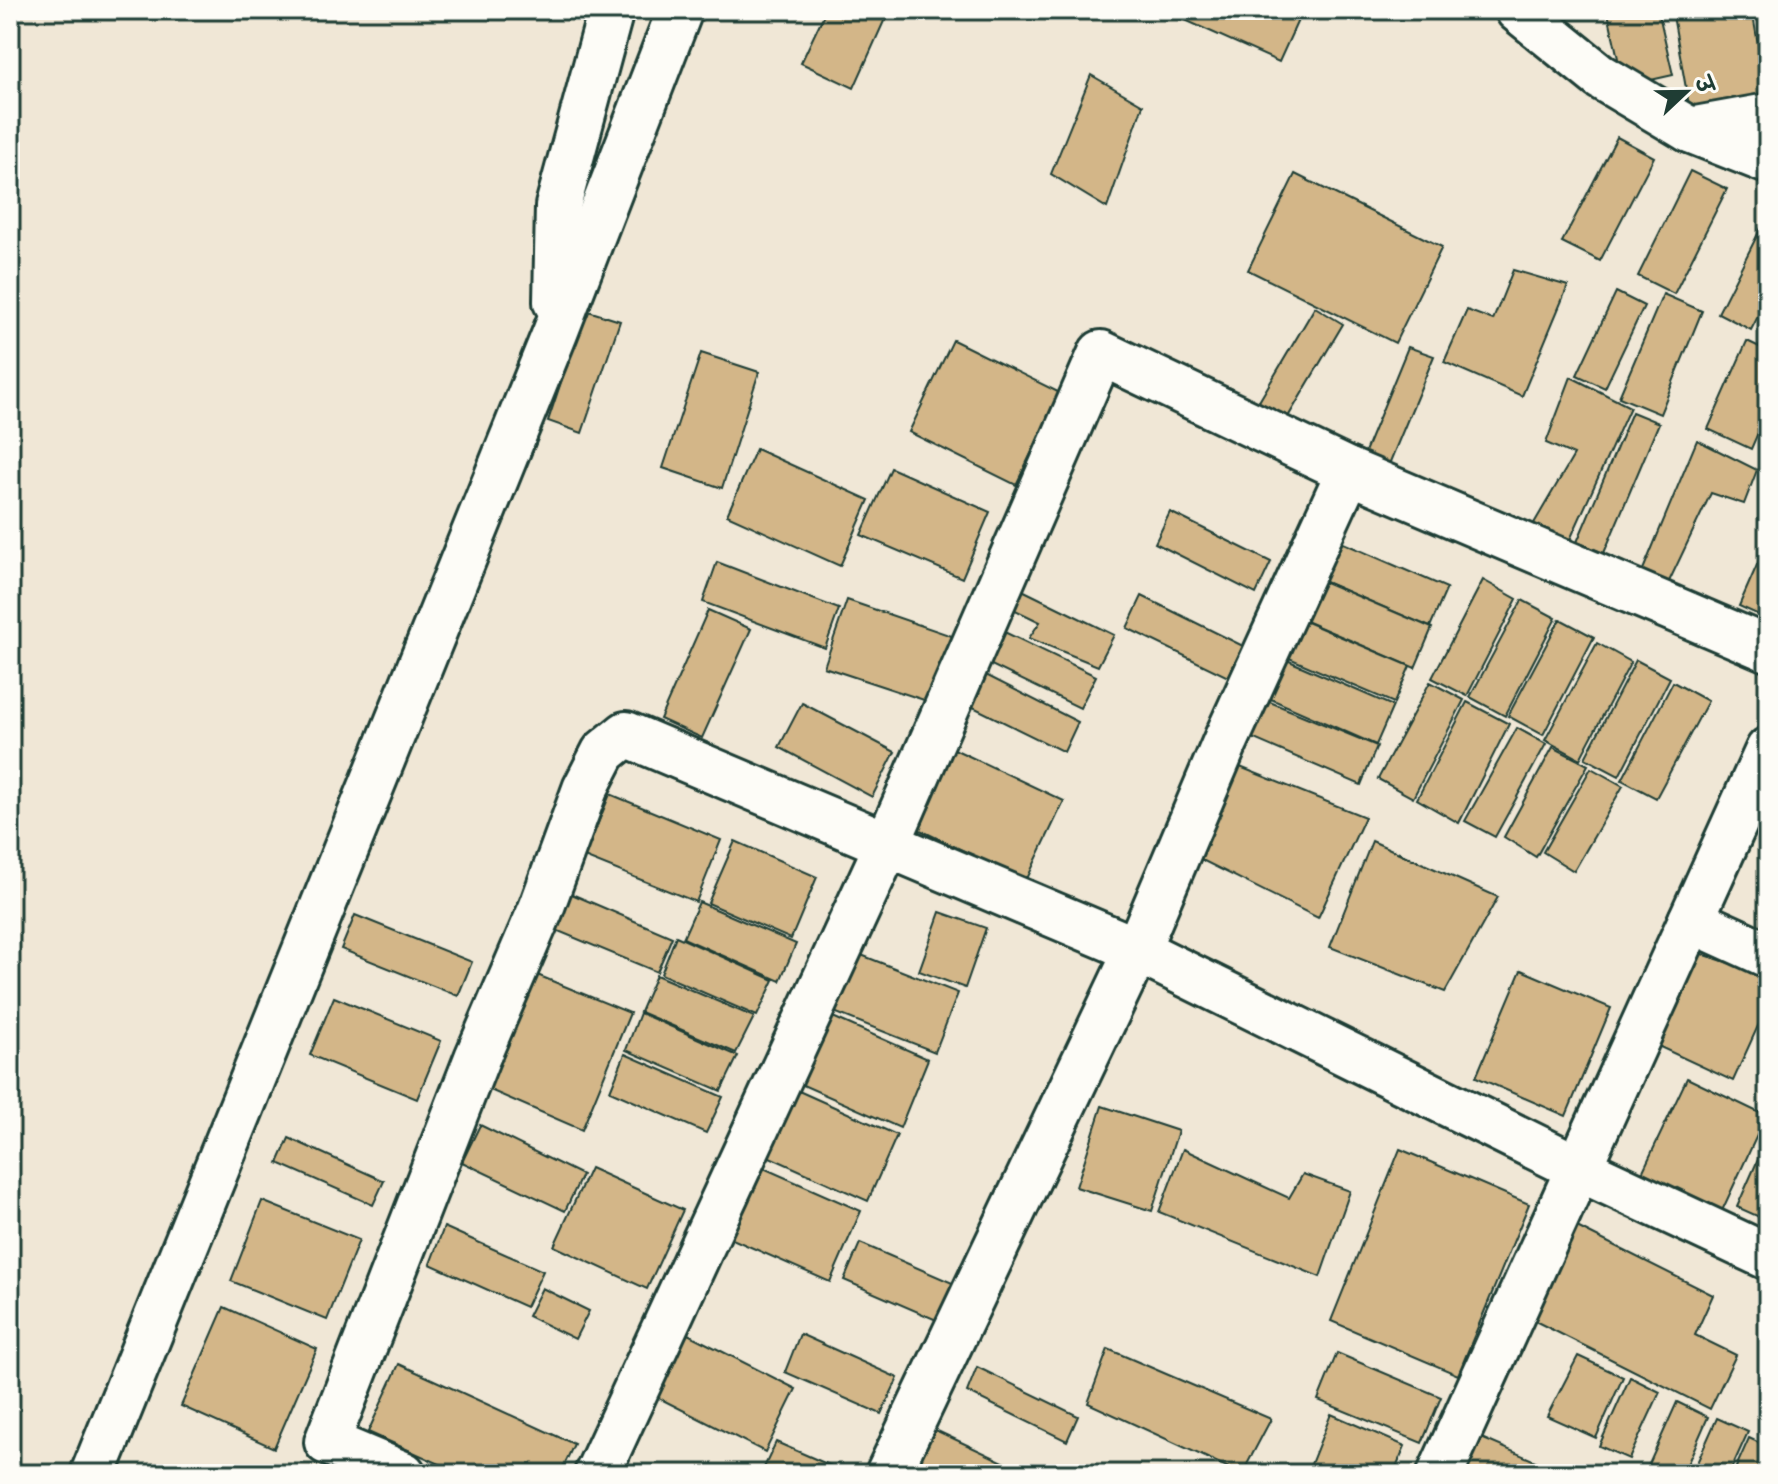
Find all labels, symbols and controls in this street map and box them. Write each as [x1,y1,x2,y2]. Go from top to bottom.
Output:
north arrow [1646,52,1726,132]
text: उ [1688,70,1722,99]

